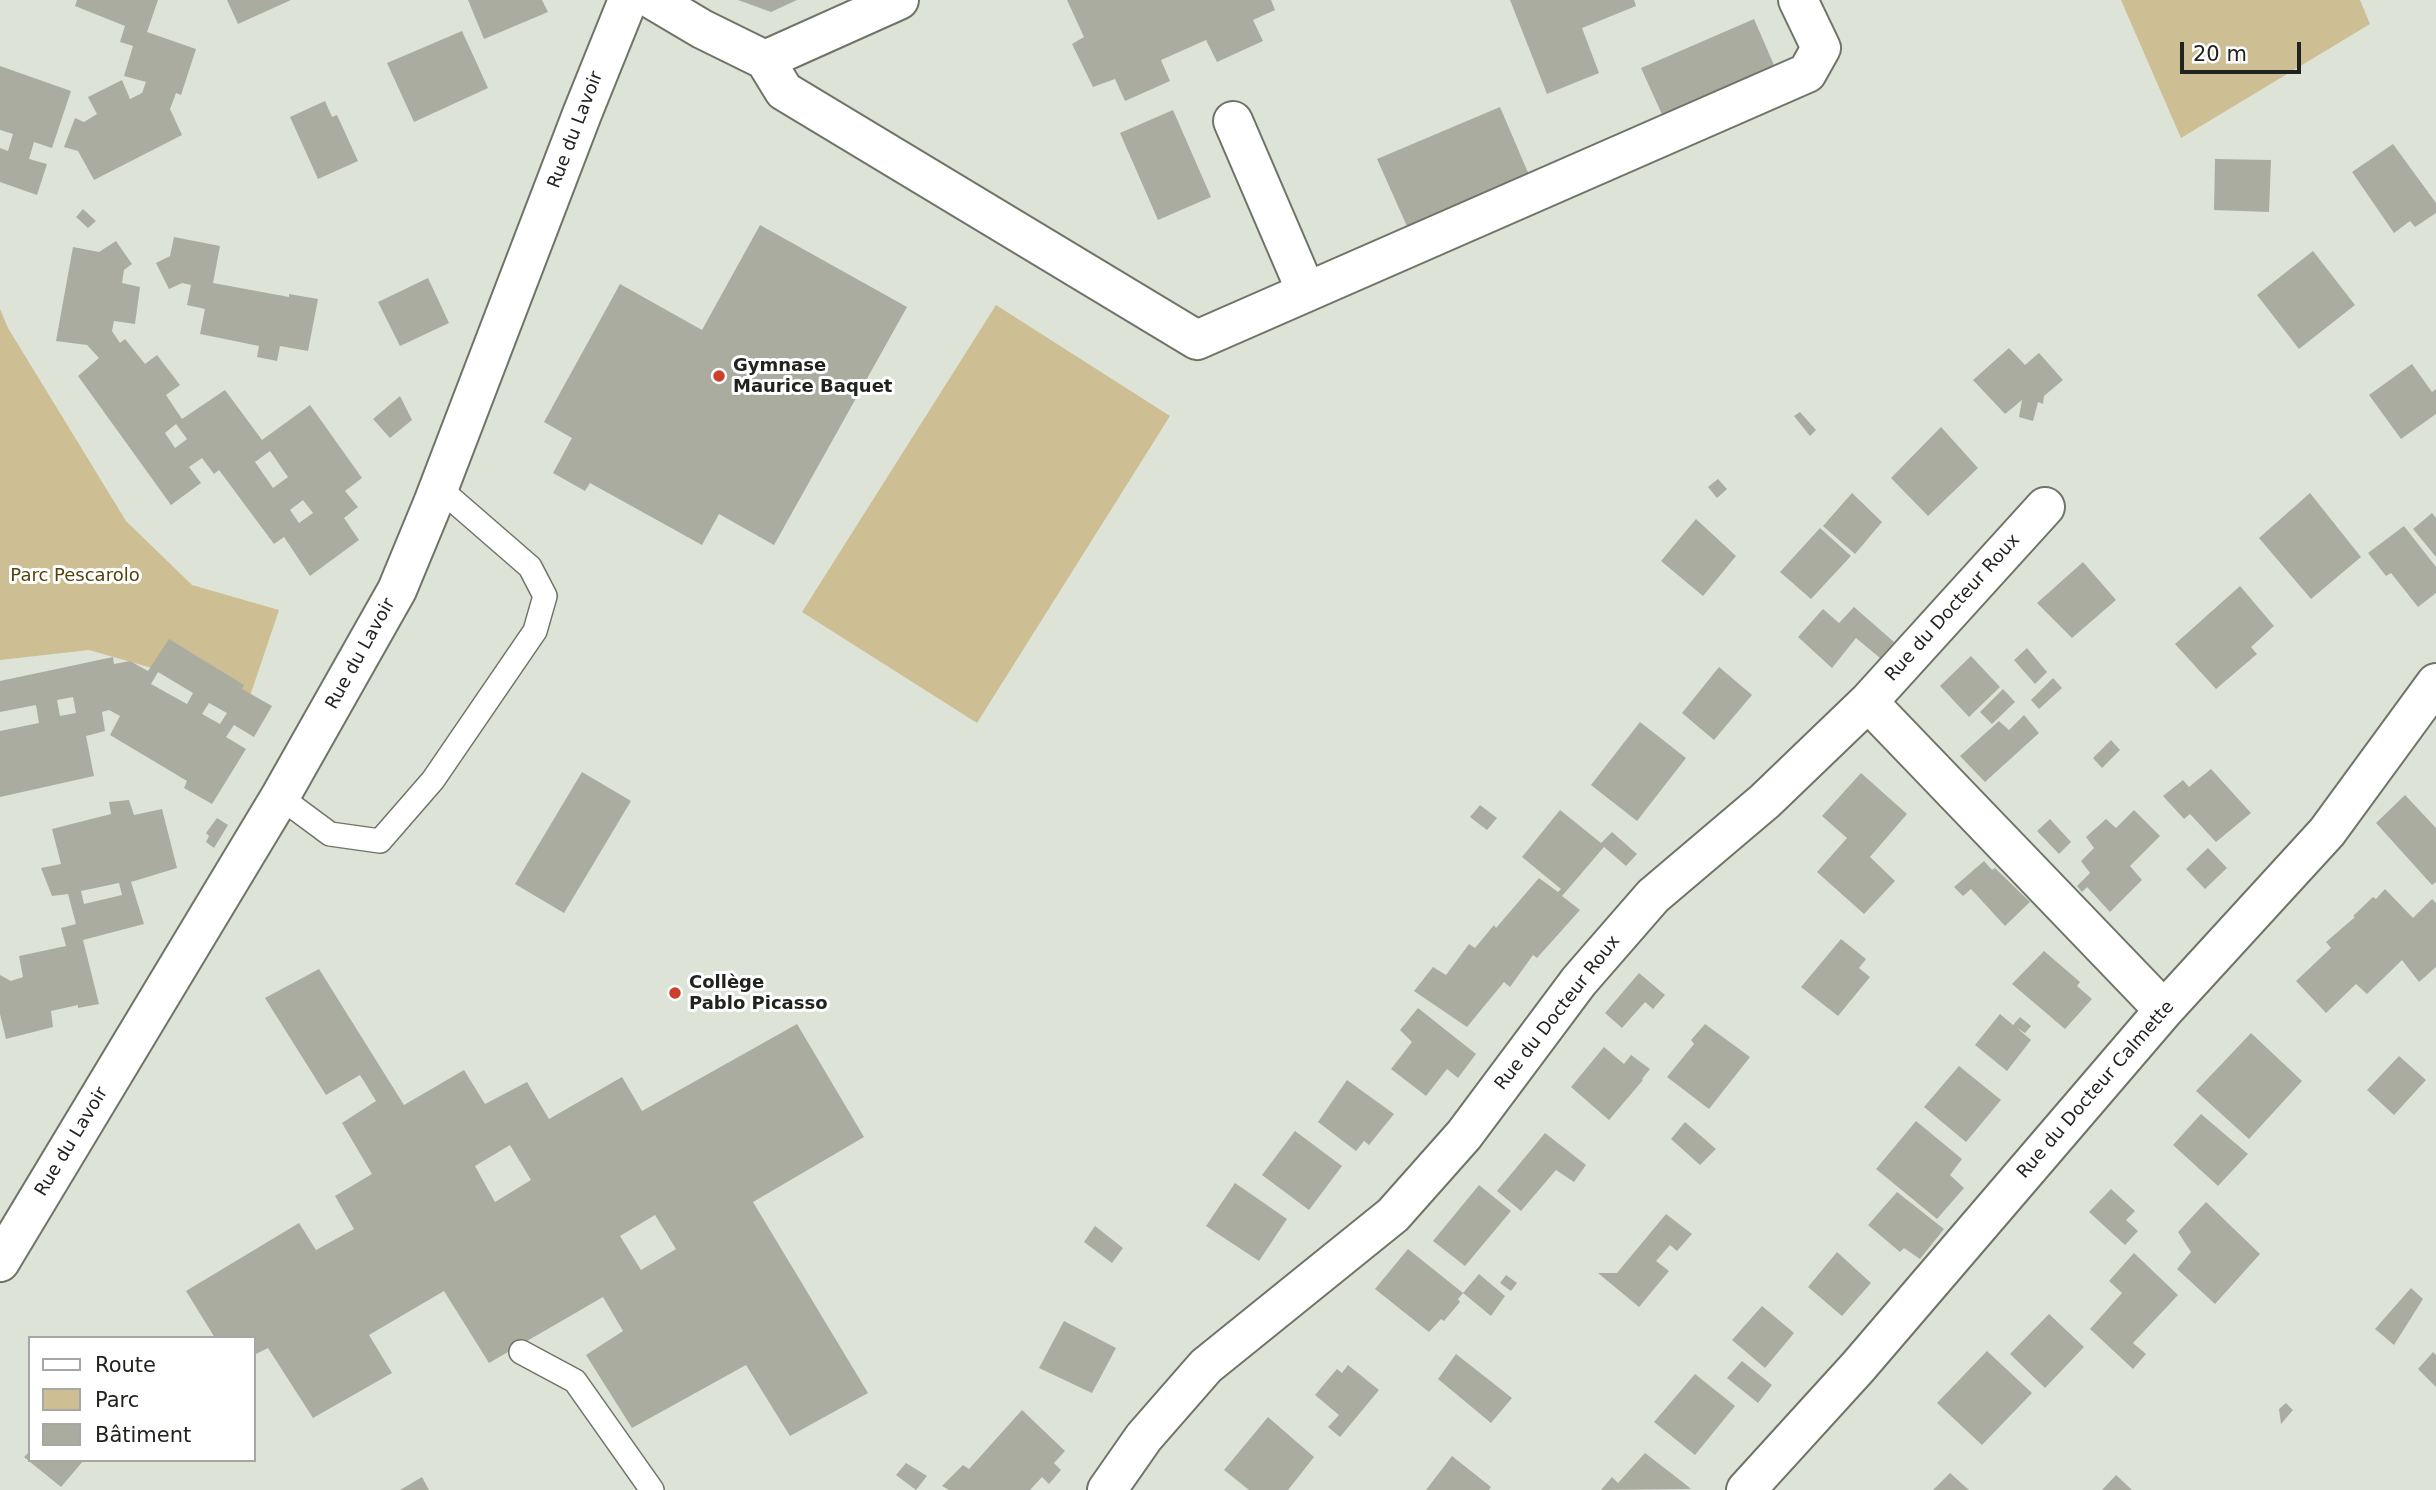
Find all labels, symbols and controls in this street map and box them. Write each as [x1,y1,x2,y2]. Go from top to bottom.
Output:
scale bar [2184,28,2305,72]
text: 20 m [2193,42,2247,66]
street label: Rue du Lavoir [544,68,608,192]
place label: Gymnase Maurice Baquet [733,355,892,398]
marker: Gymnase Maurice Baquet [711,368,727,384]
street label: Rue du Docteur Roux [1881,530,2025,686]
park label: Parc Pescarolo [10,565,140,587]
street label: Rue du Lavoir [322,595,400,713]
street label: Rue du Docteur Roux [1491,931,1625,1095]
place label: Collège Pablo Picasso [689,972,828,1014]
marker: Collège Pablo Picasso [667,985,683,1001]
street label: Rue du Docteur Calmette [2013,997,2179,1183]
street label: Rue du Lavoir [31,1083,113,1201]
legend [28,1336,256,1462]
text: Route [95,1353,156,1377]
text: Parc [95,1388,139,1412]
text: Bâtiment [95,1423,191,1447]

